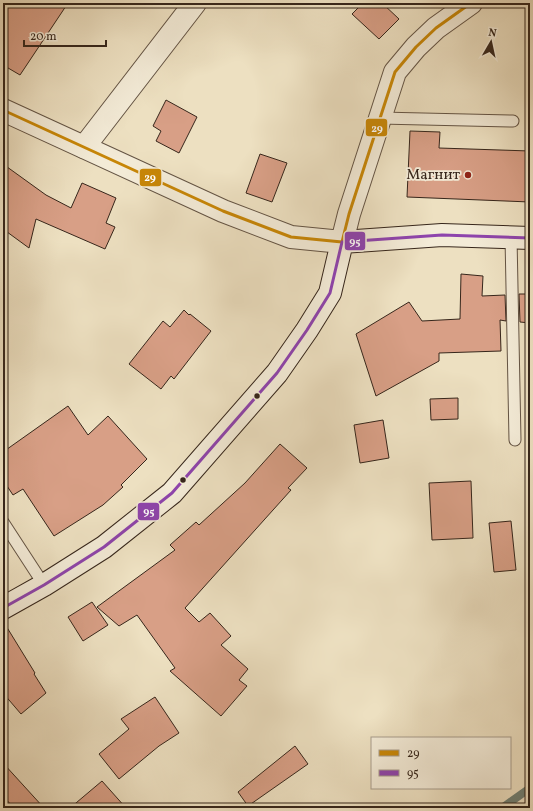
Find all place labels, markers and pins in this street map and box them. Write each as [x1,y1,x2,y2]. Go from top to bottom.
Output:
place label: Магнит [406,165,460,186]
marker: Магнит [463,170,473,180]
unlabelled marker [252,391,262,401]
unlabelled marker [178,475,188,485]

